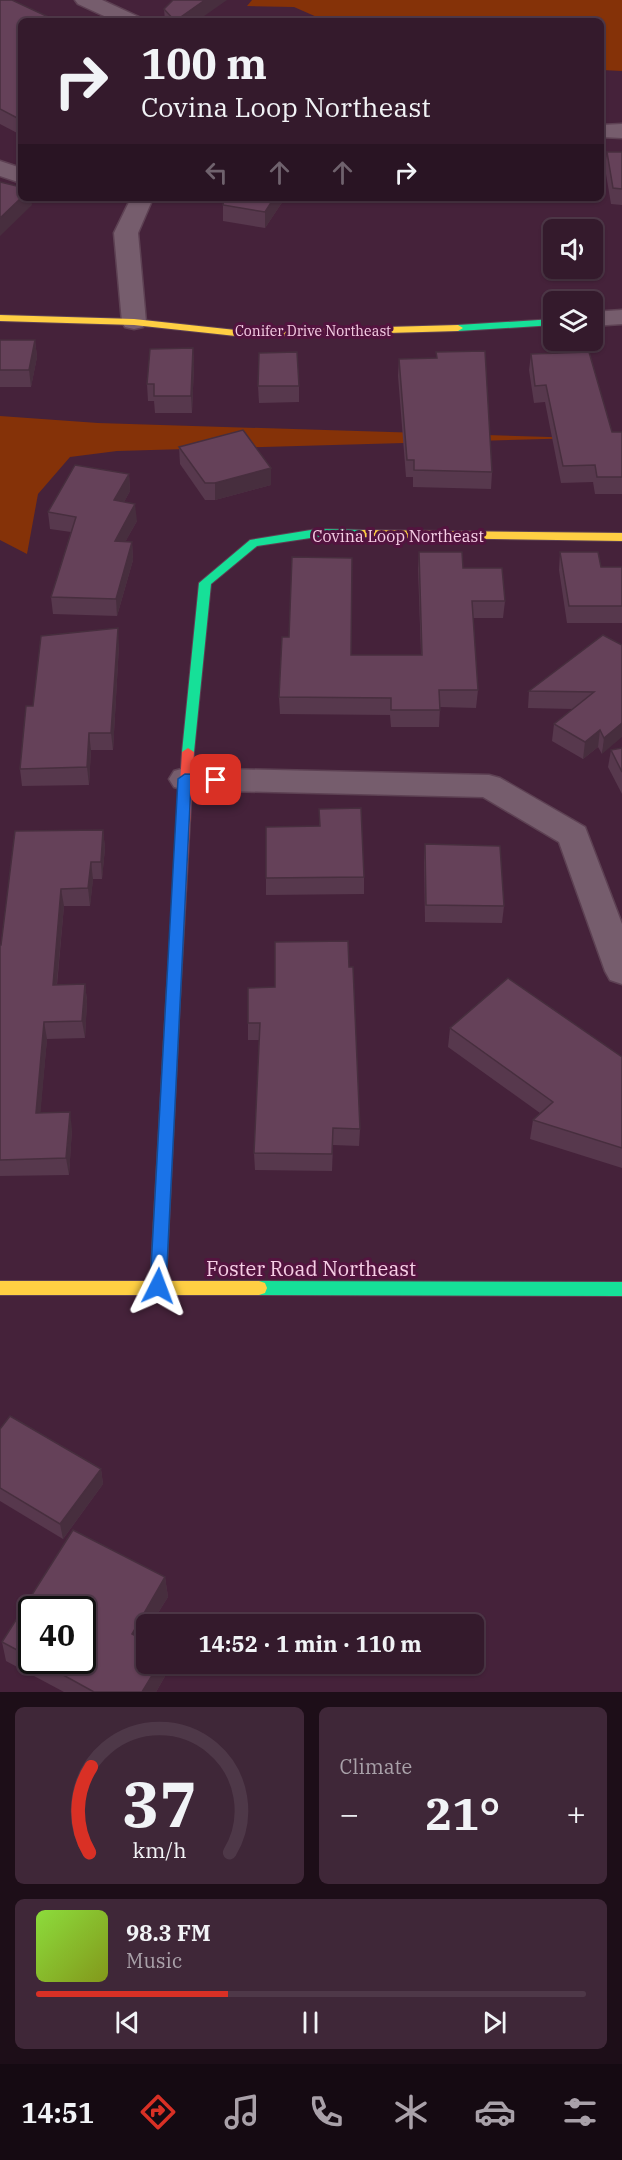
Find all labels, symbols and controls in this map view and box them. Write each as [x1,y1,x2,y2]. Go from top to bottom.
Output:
text: 100 m [141,36,267,91]
icon: right [42,42,120,120]
text: Covina Loop Northeast [141,89,431,124]
icon: left [200,156,233,189]
icon: ahead [263,156,296,189]
icon: ahead [326,156,359,189]
icon: right [389,156,422,189]
map controls [543,219,603,351]
button: sound [543,219,603,279]
button: layers [543,291,603,351]
street label: Conifer Drive Northeast [235,322,391,340]
street label: Covina Loop Northeast [312,526,484,546]
pin [190,754,241,805]
icon: arrive [199,763,232,796]
position arrow [126,1254,190,1318]
street label: Foster Road Northeast [206,1255,416,1282]
speed limit sign: 40 [18,1596,96,1674]
text: 14:52 · 1 min · 110 m [198,1629,422,1658]
text: Climate [340,1753,412,1780]
text: 37 [122,1763,197,1844]
text: 21° [425,1784,500,1842]
text: − [340,1792,359,1835]
text: + [566,1792,586,1835]
text: km/h [132,1836,186,1864]
text: 98.3 FM [126,1918,211,1947]
text: Music [126,1947,182,1974]
icon: previous [111,2006,144,2039]
icon: pause [294,2006,327,2039]
icon: next [478,2006,511,2039]
icon: directions [137,2091,179,2133]
icon: music [221,2091,263,2133]
icon: phone [305,2091,347,2133]
icon: climate [390,2091,432,2133]
icon: car [474,2091,516,2133]
icon: filters [559,2091,601,2133]
text: 14:51 [21,2095,94,2130]

